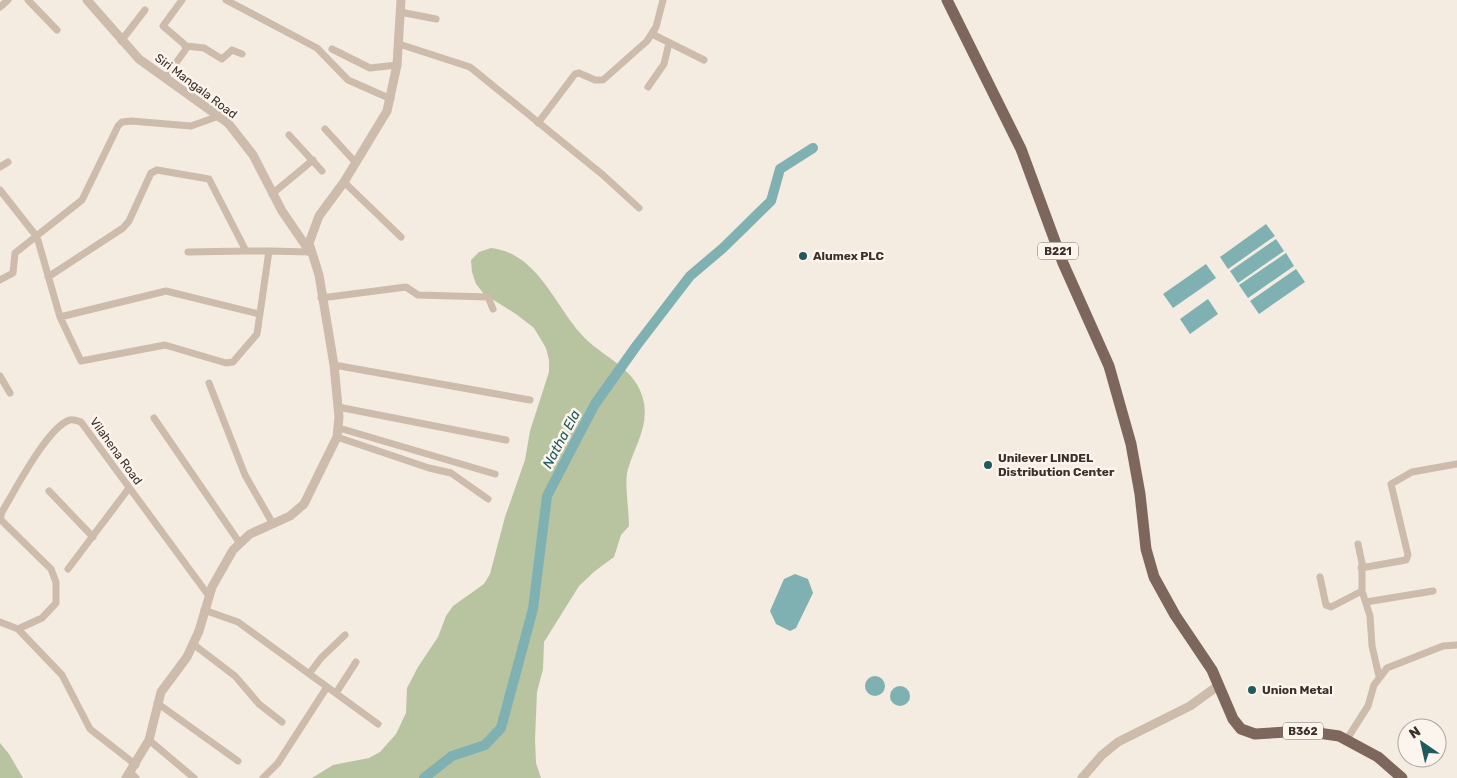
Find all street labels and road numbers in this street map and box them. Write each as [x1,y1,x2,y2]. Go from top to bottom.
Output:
street label: Siri Mangala Road [152,51,240,121]
road number: B221 [1038,242,1078,260]
street label: Vilahena Road [87,415,145,487]
road number: B362 [1283,722,1323,739]

